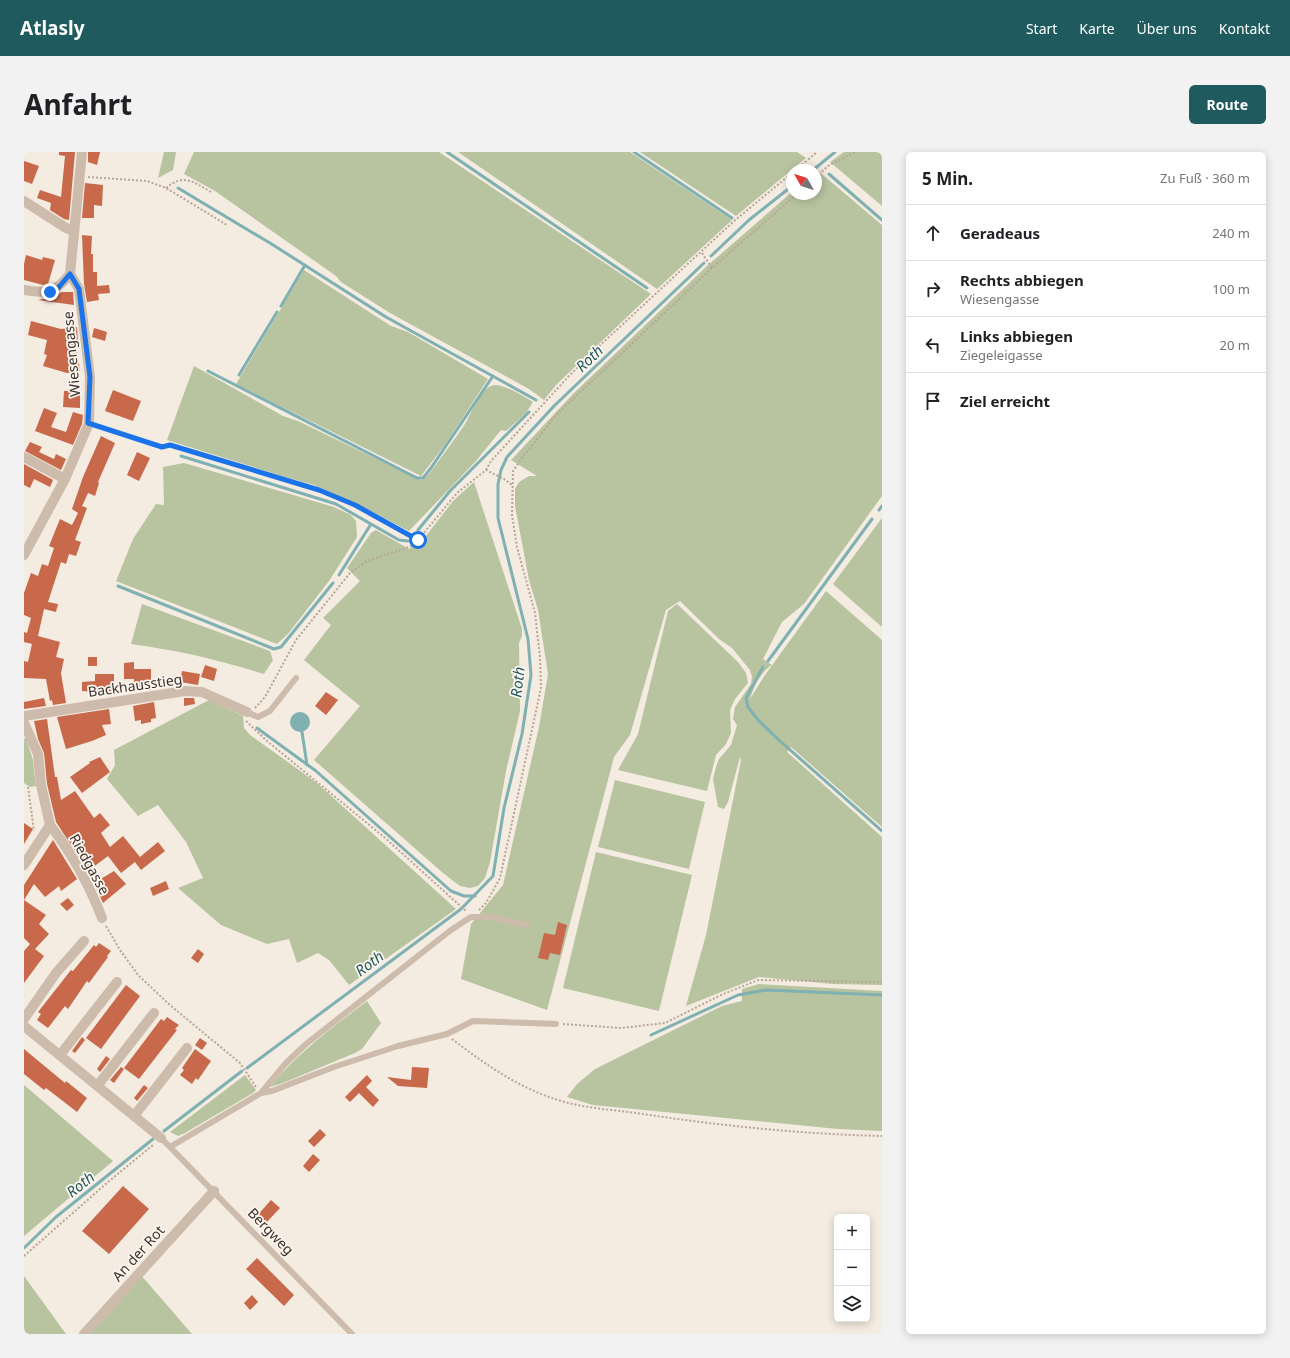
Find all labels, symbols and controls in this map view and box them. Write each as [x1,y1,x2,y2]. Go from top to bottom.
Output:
text: Atlasly [20,15,85,41]
text: Start [1026,19,1057,38]
text: Karte [1079,19,1115,38]
text: Über uns [1137,19,1197,38]
text: Kontakt [1219,19,1270,38]
text: Anfahrt [24,85,132,123]
button: Route [1189,85,1266,124]
north arrow [786,164,822,200]
text: 5 Min. [922,167,973,190]
text: Zu Fuß · 360 m [1160,169,1250,187]
icon: ahead [922,222,944,244]
text: Geradeaus [960,223,1040,243]
text: 240 m [1212,224,1250,242]
text: Rechts abbiegen [960,270,1084,290]
icon: right [922,278,944,300]
text: 100 m [1212,280,1250,298]
route end [41,283,59,301]
text: Wiesengasse [960,290,1039,308]
street label: Wiesengasse [58,310,84,397]
text: Links abbiegen [960,326,1073,346]
icon: left [922,334,944,356]
text: 20 m [1220,336,1250,354]
water label: Roth [571,340,607,376]
text: Ziegeleigasse [960,346,1043,364]
icon: arrive [922,390,944,412]
text: Ziel erreicht [960,391,1050,411]
route start [409,531,427,549]
water label: Roth [505,666,529,698]
street label: Backhausstieg [87,669,183,701]
street label: Riedgasse [66,830,115,898]
water label: Roth [351,946,387,980]
water label: Roth [62,1167,98,1201]
street label: Bergweg [244,1203,298,1259]
map controls [834,1214,870,1322]
button: + [834,1214,870,1250]
street label: An der Rot [108,1221,168,1285]
button: − [834,1250,870,1286]
button: layers [834,1286,870,1322]

